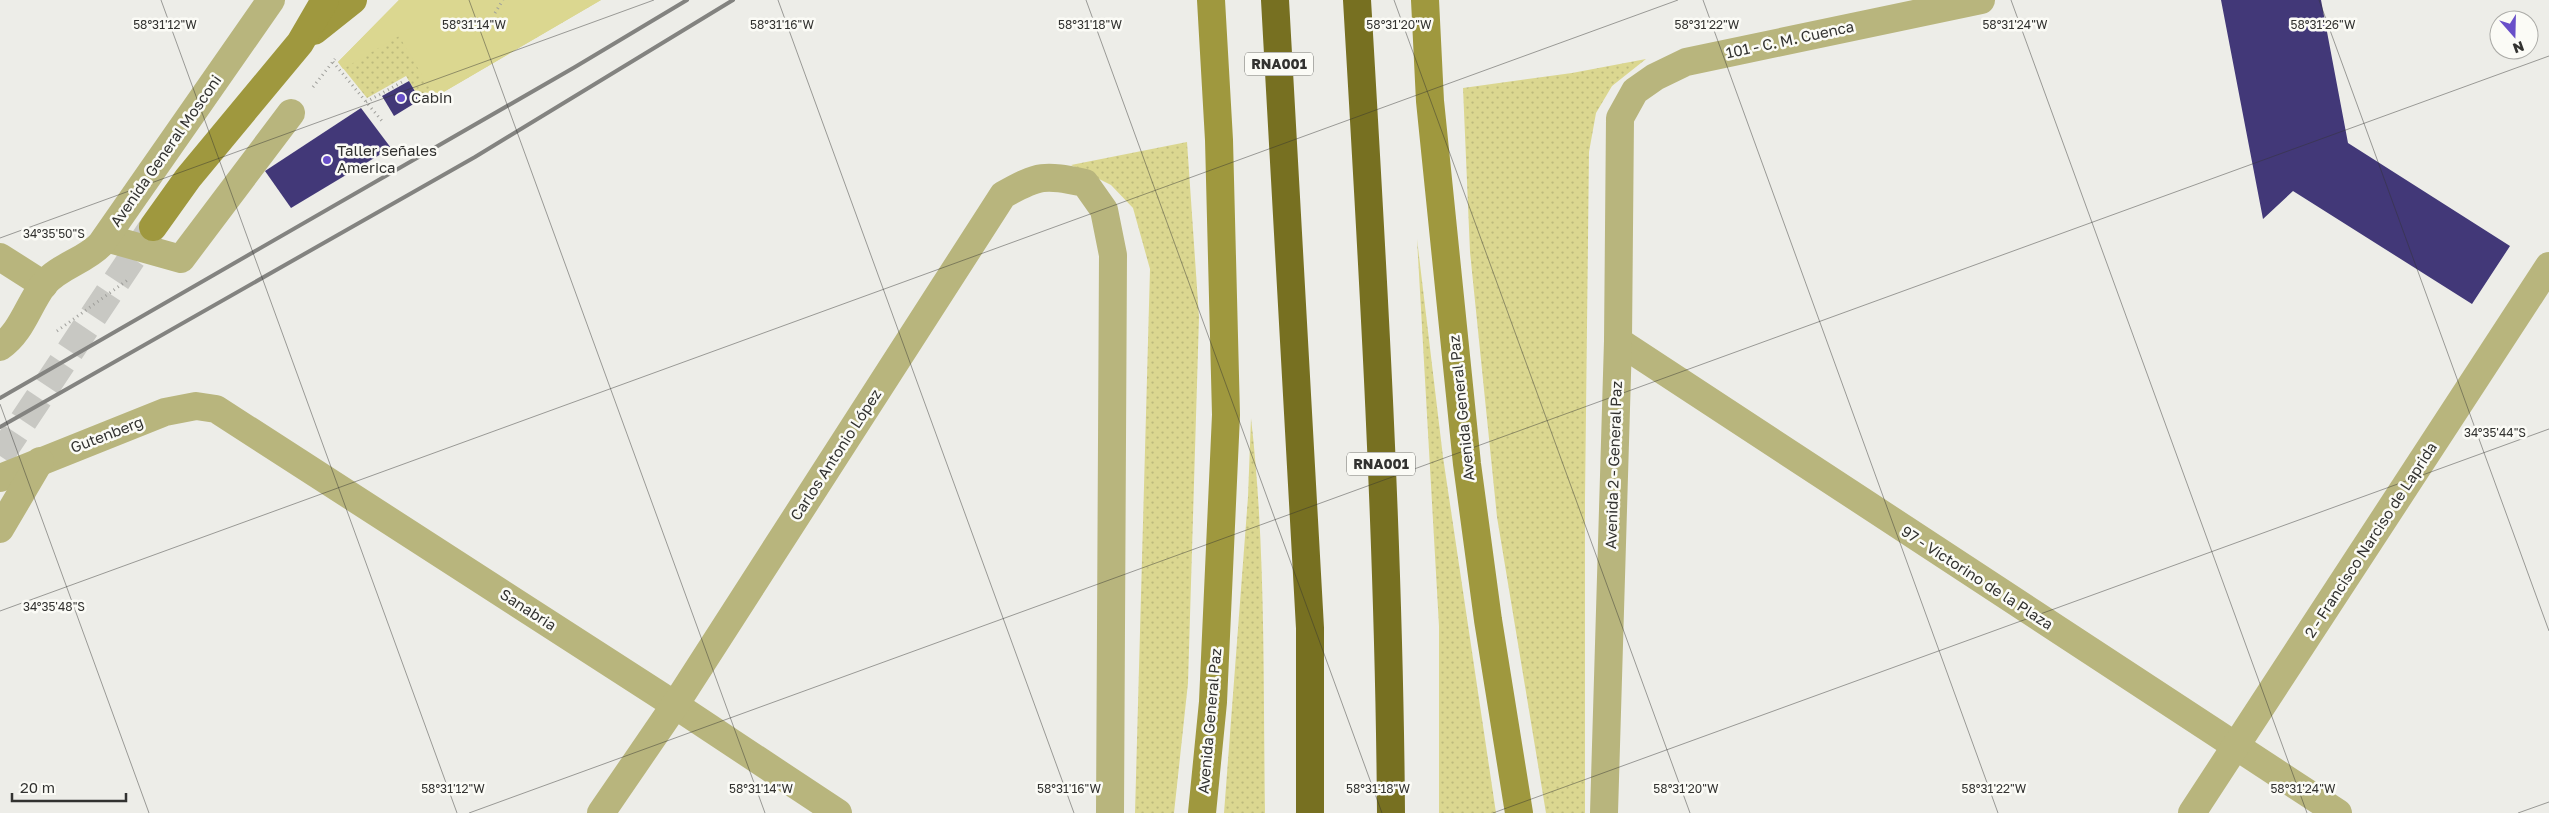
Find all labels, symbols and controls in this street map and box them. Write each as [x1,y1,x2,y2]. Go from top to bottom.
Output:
north arrow [2489,10,2539,60]
text: 58°31'12"W [133,17,197,32]
text: 58°31'14"W [442,17,506,32]
text: 58°31'16"W [750,17,814,32]
text: 58°31'18"W [1058,17,1122,32]
text: 58°31'20"W [1366,17,1432,32]
text: 58°31'22"W [1675,17,1740,32]
street label: 101 - C. M. Cuenca [1724,17,1855,61]
text: 58°31'24"W [1982,17,2048,32]
text: 58°31'26"W [2290,17,2356,32]
text: N [2511,38,2527,57]
road number: RNA001 [1245,52,1313,76]
street label: Avenida General Mosconi [106,71,224,230]
place label: Cabin [411,88,452,106]
marker: Cabin [395,92,407,104]
place label: Taller señales America [337,141,437,176]
marker: Taller señales America [321,154,333,166]
text: 34°35'50"S [23,226,85,241]
street label: Avenida General Paz [1444,334,1478,482]
street label: Avenida 2 - General Paz [1601,380,1625,549]
street label: Carlos Antonio López [786,385,885,524]
street label: Gutenberg [68,412,146,456]
text: 34°35'44"S [2464,425,2526,440]
street label: 2 - Francisco Narciso de Laprida [2300,438,2440,641]
road number: RNA001 [1347,452,1415,476]
street label: 97 - Victorino de la Plaza [1898,521,2057,633]
street label: Sanabria [497,584,560,634]
text: 34°35'48"S [23,599,85,614]
street label: Avenida General Paz [1194,647,1224,795]
scale bar [12,770,126,802]
text: 20 m [20,778,55,796]
text: 58°31'12"W [421,781,485,796]
text: 58°31'14"W [729,781,793,796]
text: 58°31'16"W [1037,781,1101,796]
text: 58°31'18"W [1346,781,1410,796]
text: 58°31'20"W [1653,781,1719,796]
text: 58°31'22"W [1962,781,2027,796]
text: 58°31'24"W [2270,781,2336,796]

